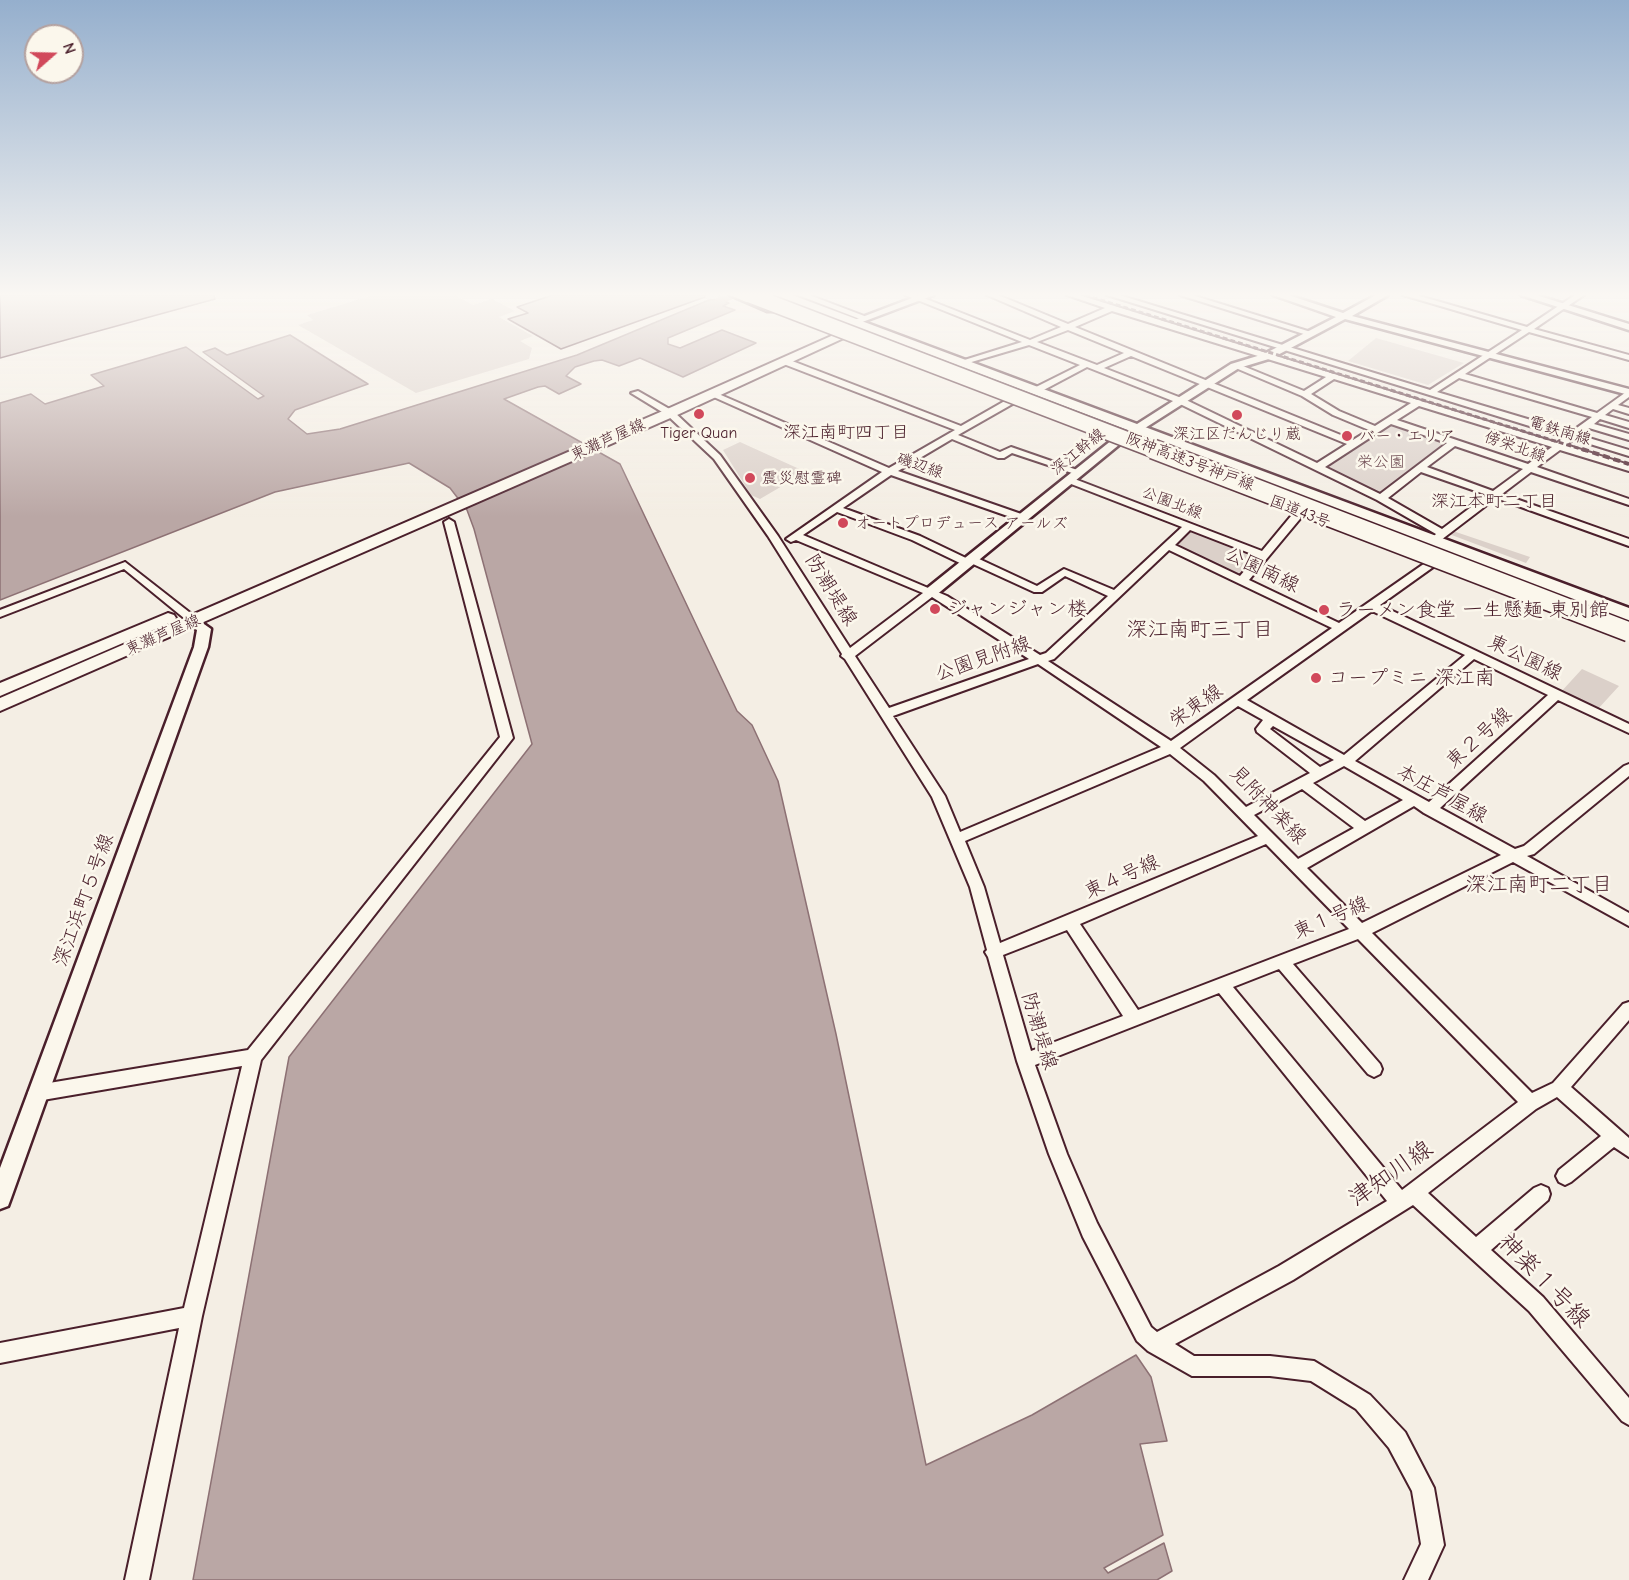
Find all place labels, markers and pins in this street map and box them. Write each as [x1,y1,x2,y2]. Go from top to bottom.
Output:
marker: Tiger Quan [692,407,706,421]
marker: 深江区だんじり蔵 [1230,408,1244,422]
place label: Tiger Quan [661,423,737,443]
place label: 深江区だんじり蔵 [1173,424,1301,444]
place label: バー・エリア [1359,426,1455,446]
marker: バー・エリア [1340,429,1354,443]
place label: 震災慰霊碑 [762,468,842,488]
marker: 震災慰霊碑 [743,471,757,485]
place label: オートプロデュース アールズ [855,513,1068,533]
marker: オートプロデュース アールズ [836,516,850,530]
place label: ジャンジャン楼 [947,597,1087,621]
place label: ラーメン食堂 一生懸麺 東別館 [1336,598,1609,622]
marker: ジャンジャン楼 [928,602,942,616]
marker: ラーメン食堂 一生懸麺 東別館 [1317,603,1331,617]
place label: コープミニ 深江南 [1328,666,1495,690]
marker: コープミニ 深江南 [1309,671,1323,685]

